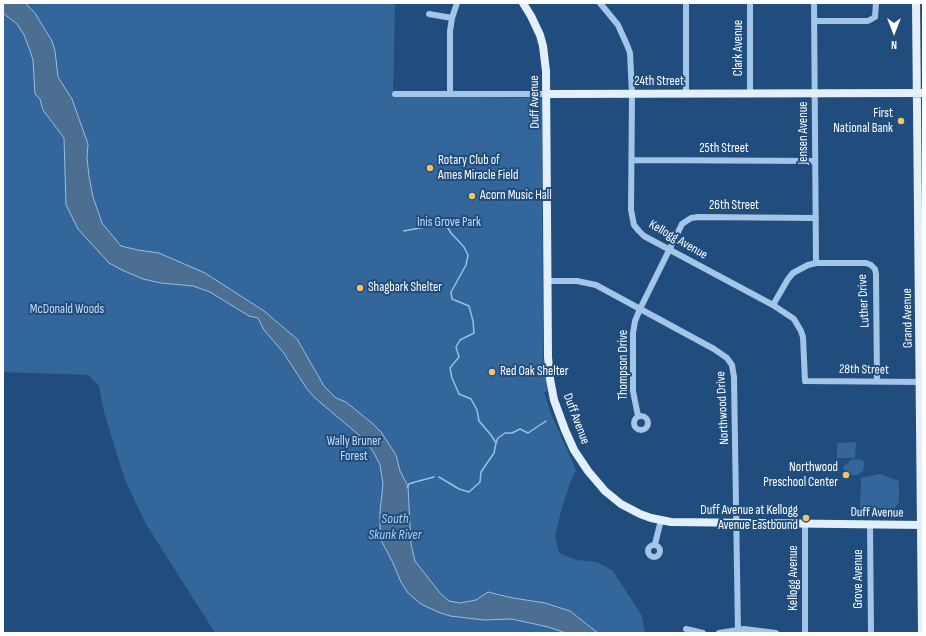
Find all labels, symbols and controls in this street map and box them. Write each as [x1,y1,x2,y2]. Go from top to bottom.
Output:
north arrow [874,12,914,52]
street label: Clark Avenue [731,20,747,76]
text: N [891,38,897,51]
street label: 24th Street [634,74,684,90]
street label: Duff Avenue [527,75,543,129]
street label: Jensen Avenue [796,102,812,164]
place label: First National Bank [833,106,893,137]
marker: First National Bank [896,116,906,126]
street label: 25th Street [699,141,749,157]
place label: Rotary Club of Ames Miracle Field [438,153,518,184]
marker: Rotary Club of Ames Miracle Field [425,163,435,173]
place label: Acorn Music Hall [480,188,552,204]
marker: Acorn Music Hall [467,191,477,201]
street label: 26th Street [709,198,759,214]
park label: Inis Grove Park [417,215,481,231]
street label: Kellogg Avenue [646,217,710,263]
street label: Luther Drive [855,274,873,328]
place label: Shagbark Shelter [368,280,442,296]
marker: Shagbark Shelter [355,283,365,293]
street label: Grand Avenue [900,288,916,348]
park label: McDonald Woods [30,302,104,318]
street label: Thompson Drive [616,330,632,400]
street label: 28th Street [839,362,889,378]
place label: Red Oak Shelter [500,364,568,380]
marker: Red Oak Shelter [487,367,497,377]
street label: Northwood Drive [713,371,733,445]
street label: Duff Avenue [559,391,593,447]
park label: Wally Bruner Forest [327,434,381,465]
place label: Northwood Preschool Center [763,460,838,491]
marker: Northwood Preschool Center [841,470,851,480]
place label: Duff Avenue at Kellogg Avenue Eastbound [700,503,798,534]
street label: Duff Avenue [850,505,904,521]
water label: South Skunk River [368,511,422,544]
marker: Duff Avenue at Kellogg Avenue Eastbound [801,513,811,523]
street label: Kellogg Avenue [786,545,802,611]
street label: Grove Avenue [851,549,867,609]

